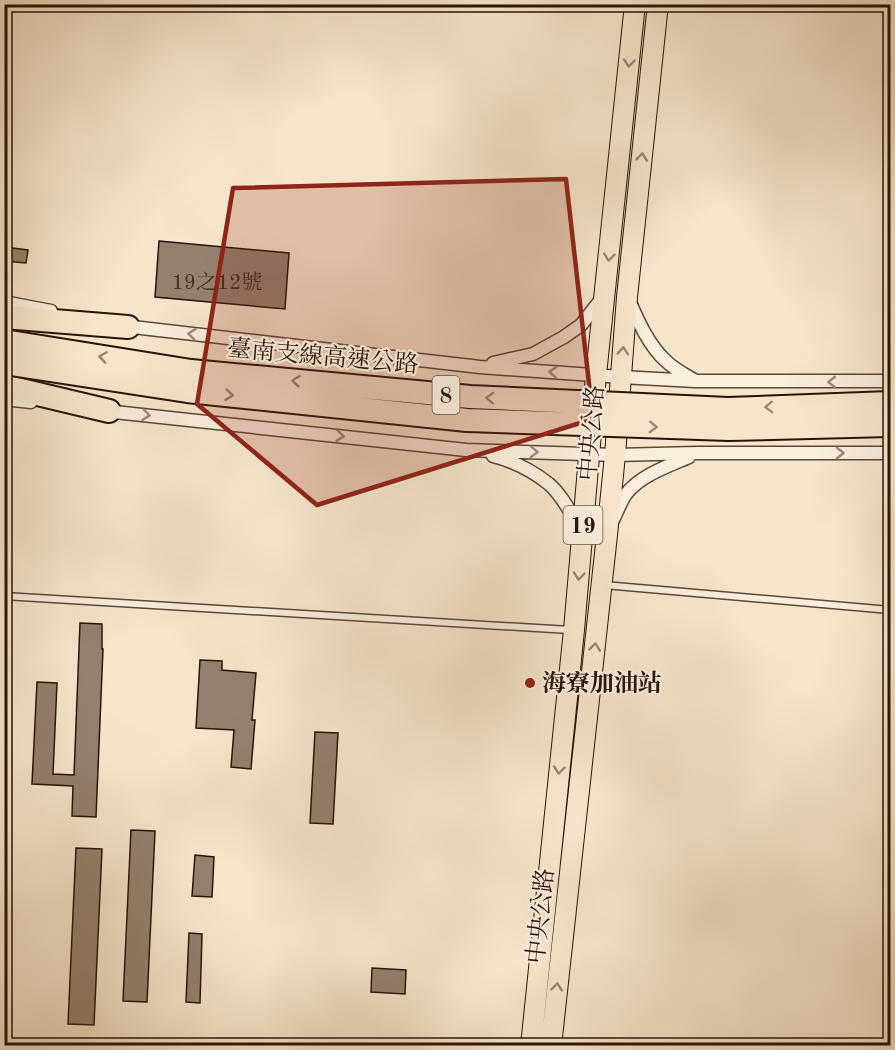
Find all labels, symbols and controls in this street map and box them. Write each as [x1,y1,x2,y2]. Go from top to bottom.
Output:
one-way arrow [623,58,636,67]
one-way arrow [635,153,648,162]
one-way arrow [603,252,616,261]
house number: 19之12號 [172,271,262,294]
one-way arrow [188,328,197,341]
street label: 臺南支線高速公路 [226,335,420,378]
one-way arrow [616,347,629,356]
one-way arrow [98,351,107,363]
one-way arrow [549,366,558,379]
one-way arrow [292,375,301,388]
road number: 8 [432,376,460,414]
one-way arrow [828,376,837,388]
street label: 中央公路 [574,384,609,482]
one-way arrow [224,389,233,401]
one-way arrow [486,392,495,405]
one-way arrow [765,401,774,414]
one-way arrow [141,408,151,421]
one-way arrow [649,420,658,433]
one-way arrow [335,429,344,442]
one-way arrow [530,446,539,459]
one-way arrow [835,447,844,459]
road number: 19 [564,506,602,544]
one-way arrow [573,572,586,581]
one-way arrow [588,643,600,652]
place label: 海寮加油站 [542,670,662,697]
marker: 海寮加油站 [523,676,537,690]
one-way arrow [553,766,566,775]
street label: 中央公路 [522,867,559,965]
one-way arrow [551,983,563,992]

